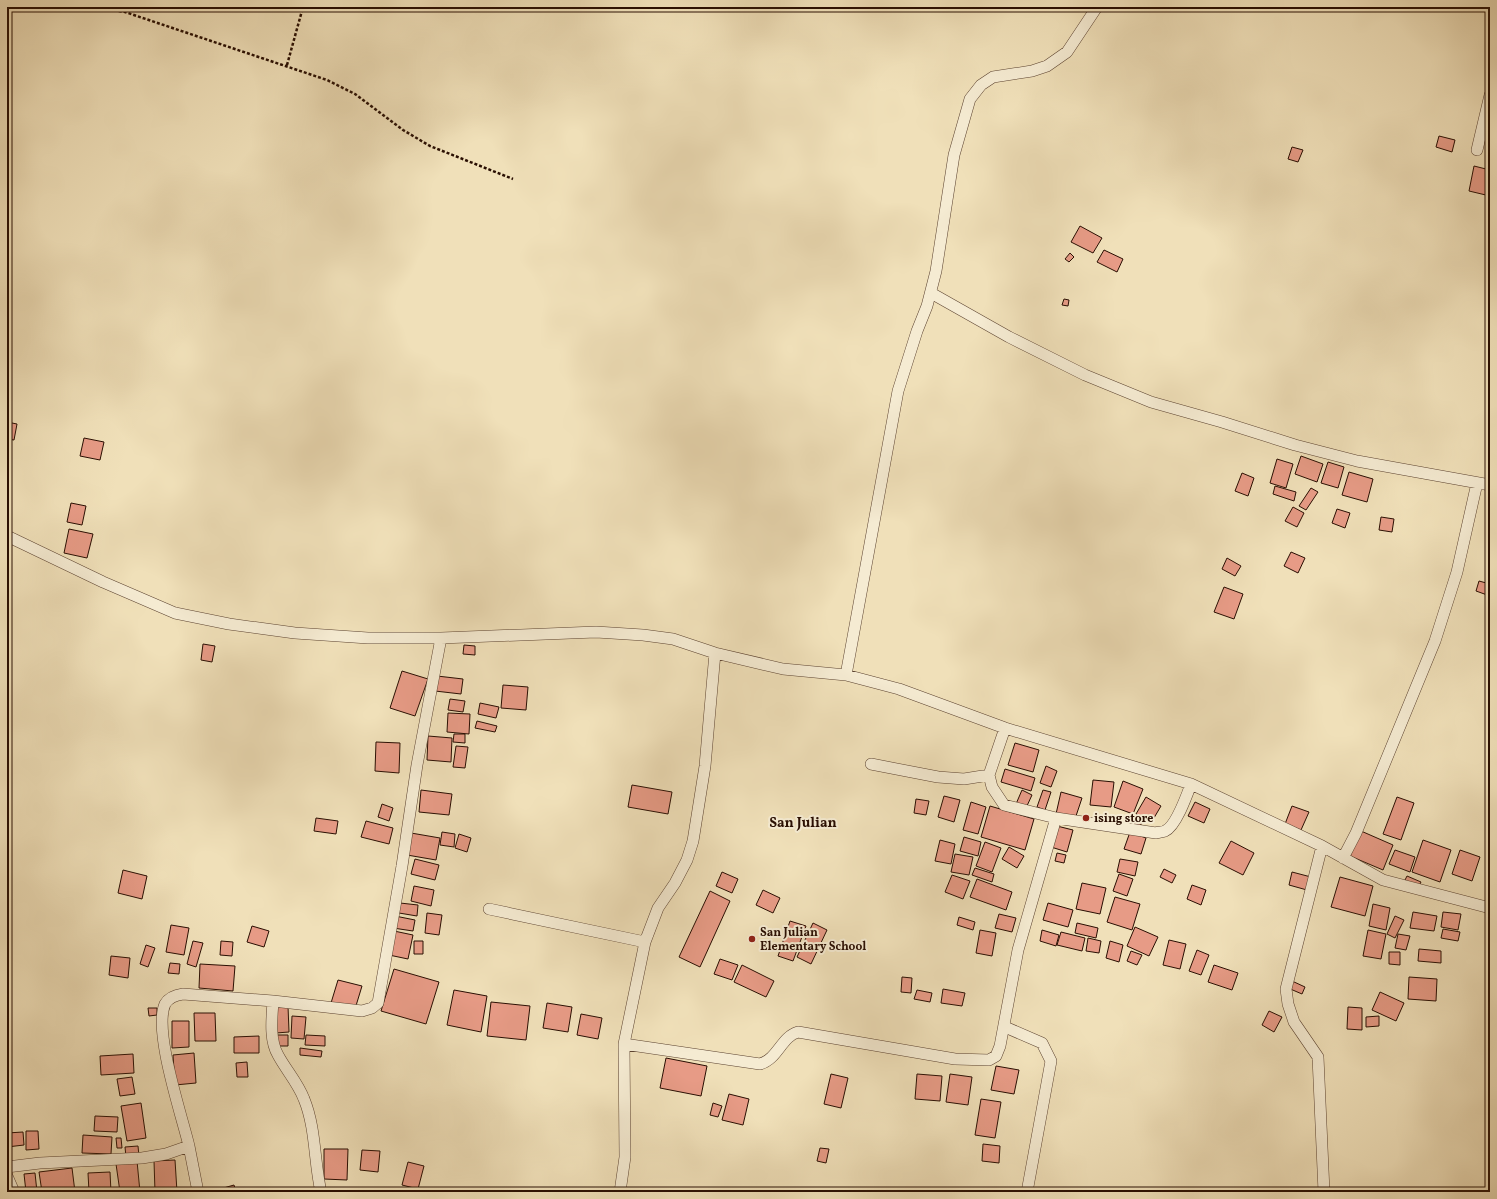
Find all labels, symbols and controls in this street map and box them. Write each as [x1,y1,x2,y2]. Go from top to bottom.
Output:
place label: ising store [1094,811,1153,827]
marker: ising store [1081,813,1091,823]
district label: San Julian [769,814,837,833]
place label: San Julian Elementary School [760,925,866,955]
marker: San Julian Elementary School [747,934,757,944]

